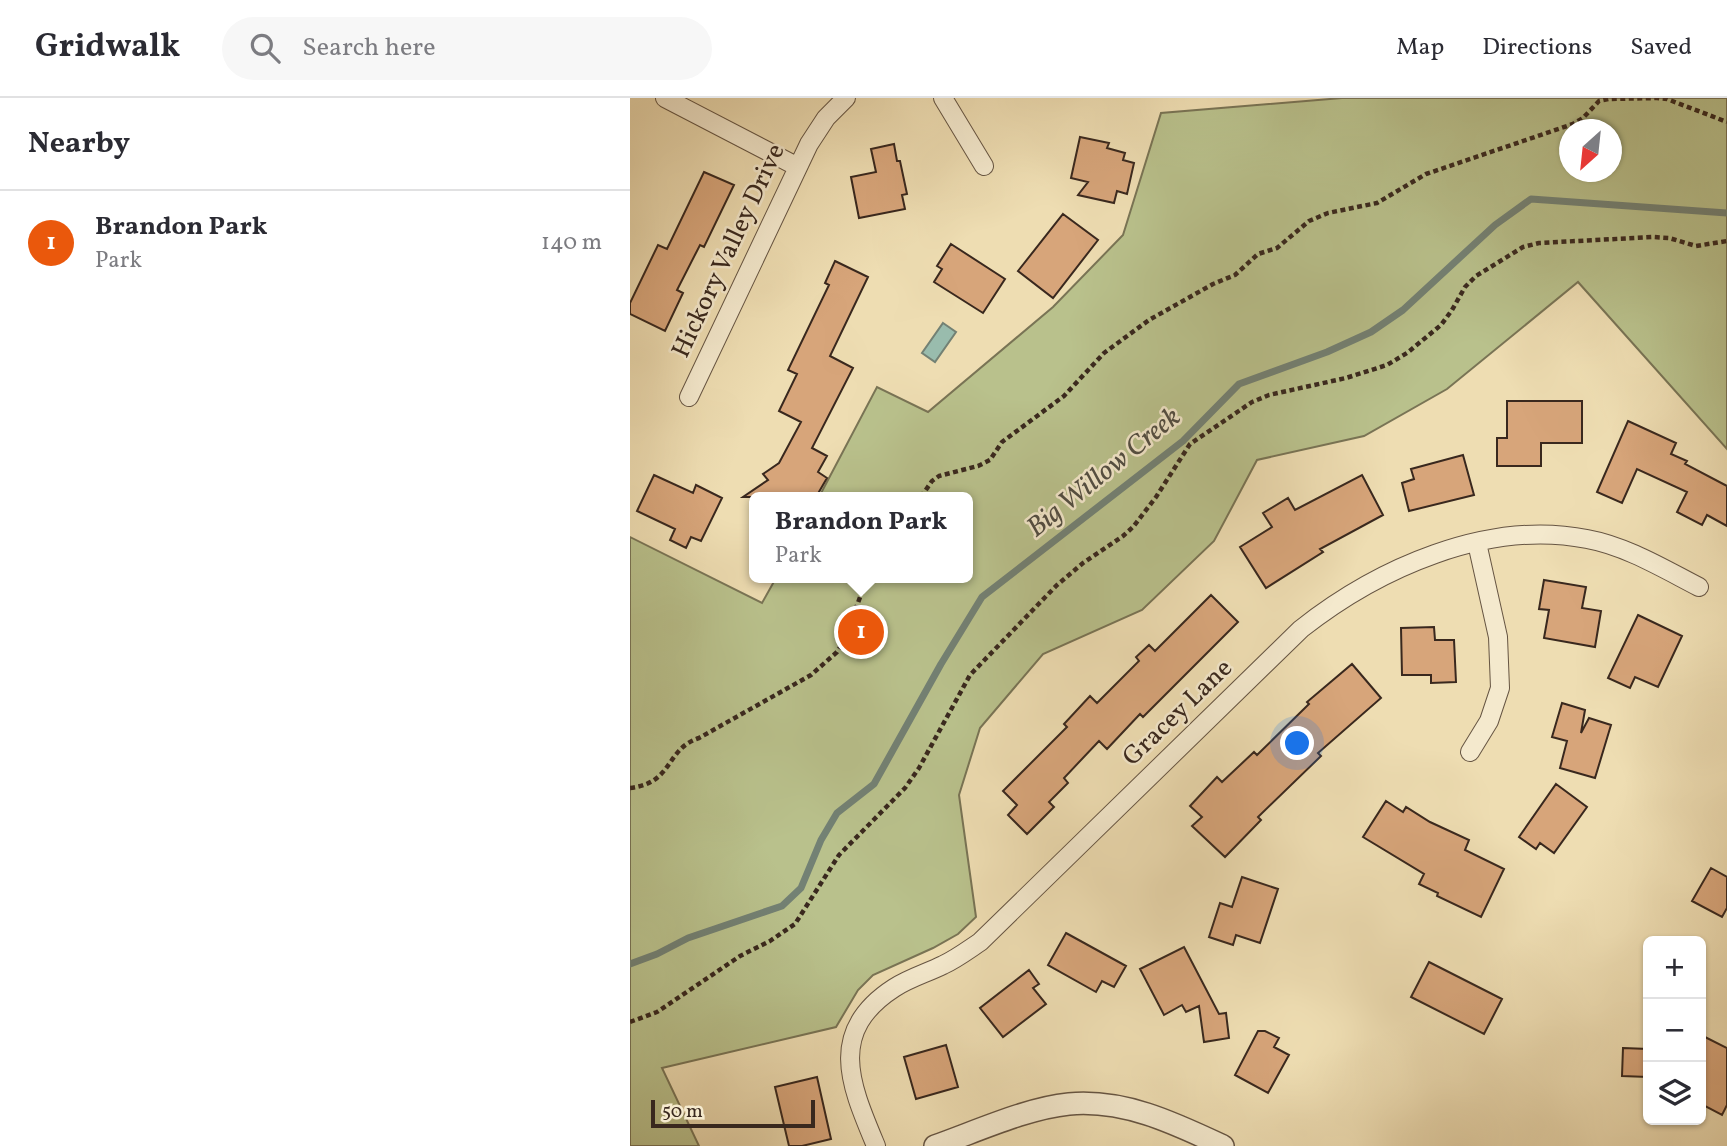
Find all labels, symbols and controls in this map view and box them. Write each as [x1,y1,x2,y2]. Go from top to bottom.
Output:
search box [222,17,712,80]
text: Gridwalk [35,25,180,71]
icon: search [246,29,284,67]
text: Search here [302,30,436,66]
text: Map [1396,31,1444,65]
text: Directions [1482,31,1592,65]
text: Saved [1630,31,1692,65]
north arrow [1559,119,1622,182]
text: Nearby [28,123,130,165]
street label: Hickory Valley Drive [664,138,794,364]
text: Brandon Park [95,209,268,245]
text: 1 [46,227,56,259]
text: 140 m [541,227,602,259]
text: Park [95,245,142,277]
water label: Big Willow Creek [1019,399,1189,547]
popup [749,492,973,583]
text: Brandon Park [775,504,947,540]
text: Park [775,540,822,572]
pin: 1 [838,606,884,658]
street label: Gracey Lane [1115,651,1241,775]
your location [1280,726,1314,760]
map controls [1643,936,1706,1125]
button: + [1643,936,1706,999]
button: − [1643,999,1706,1062]
button: layers [1643,1062,1706,1125]
scale bar [651,1097,816,1129]
text: 50 m [662,1099,703,1125]

